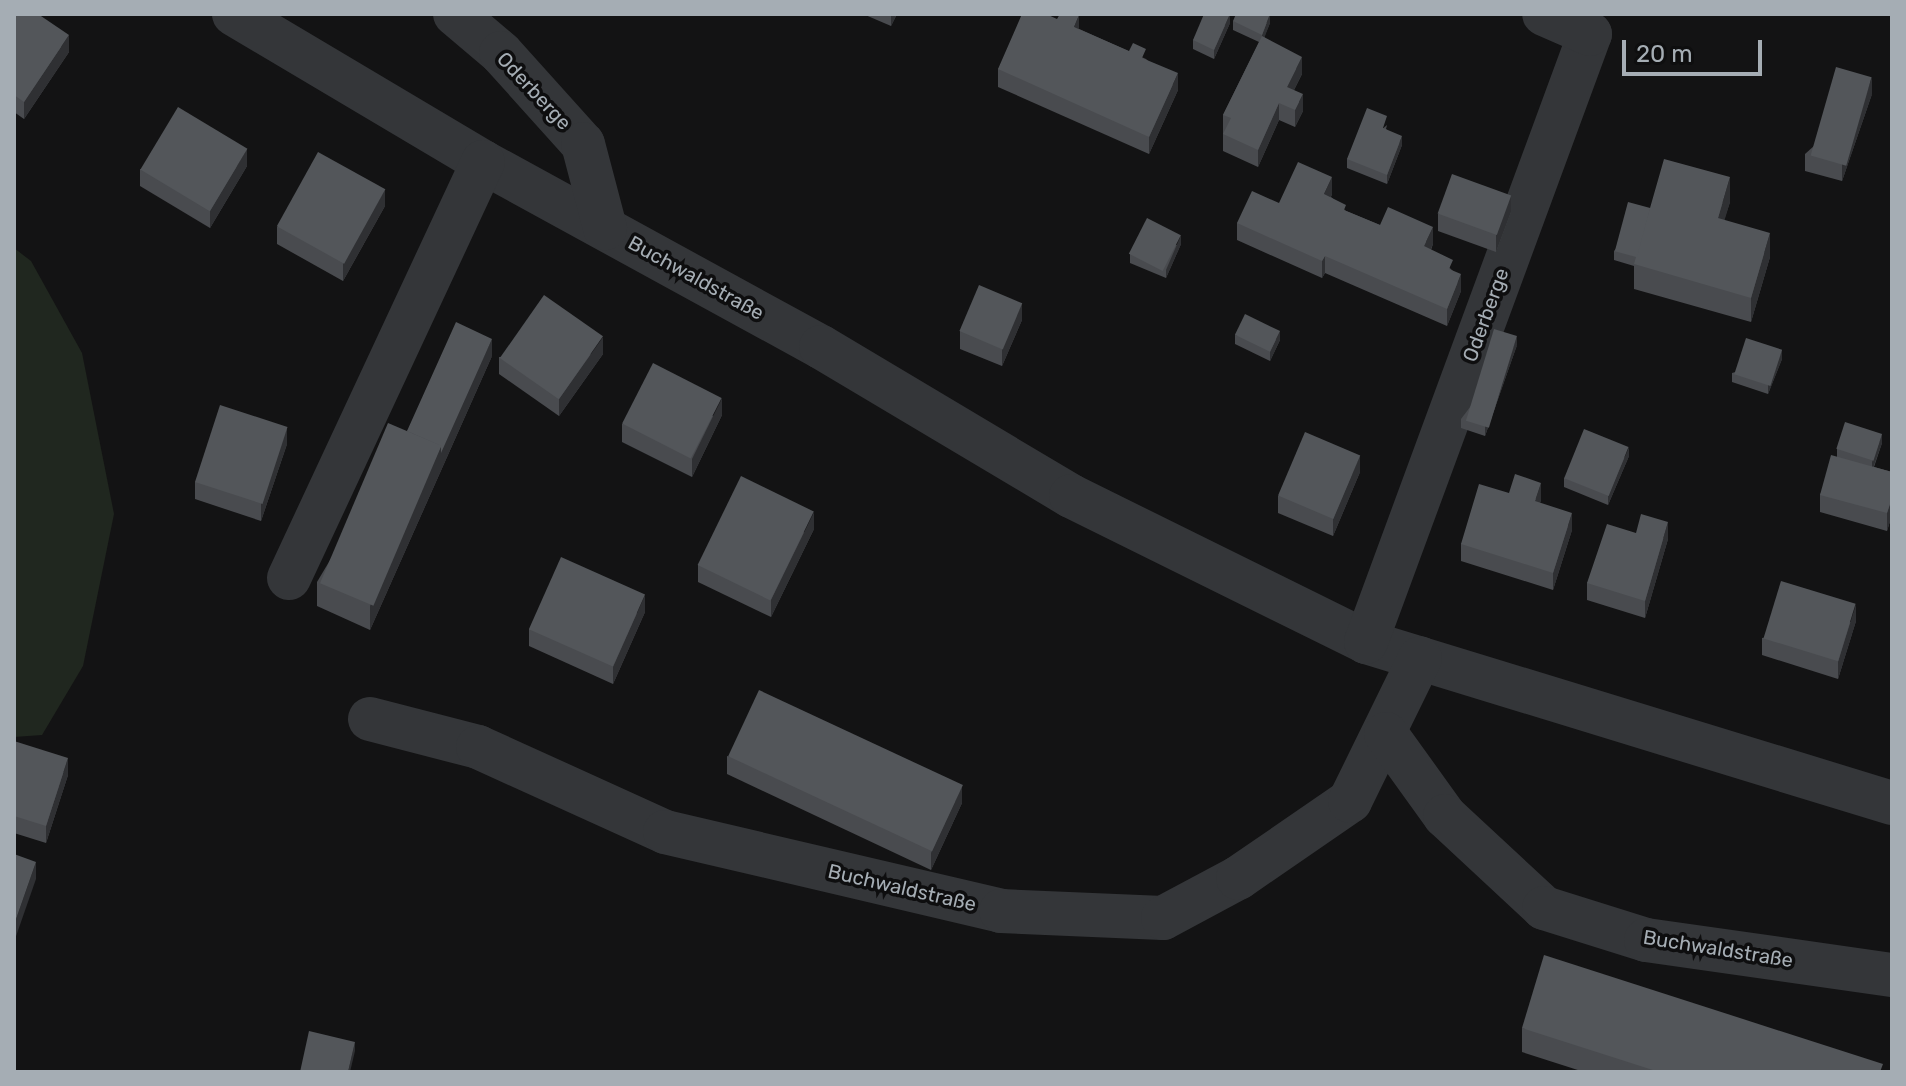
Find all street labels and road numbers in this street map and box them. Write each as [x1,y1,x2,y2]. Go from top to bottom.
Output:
street label: Oderberge [492,47,576,135]
street label: Buchwaldstraße [624,231,768,325]
street label: Oderberge [1458,265,1514,365]
street label: Buchwaldstraße [826,859,978,917]
street label: Buchwaldstraße [1641,925,1795,973]

